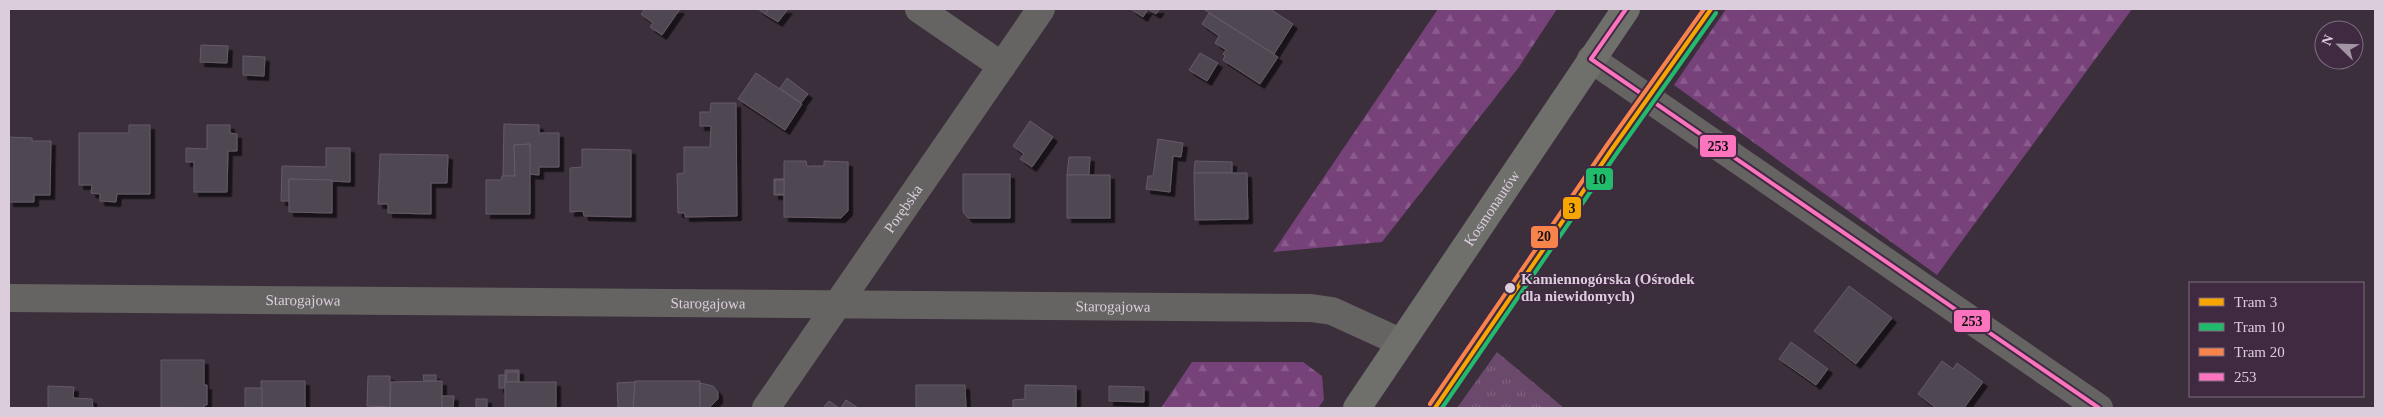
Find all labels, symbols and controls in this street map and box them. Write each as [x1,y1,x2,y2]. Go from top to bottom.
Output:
north arrow [2314,20,2364,70]
text: N [2319,33,2336,48]
line badge: 253 [1699,134,1737,158]
text: 253 [1708,139,1729,154]
street label: Kosmonautów [1461,167,1523,249]
line badge: 10 [1585,167,1614,191]
text: 10 [1592,172,1606,187]
street label: Porębska [881,181,926,236]
line badge: 3 [1562,196,1582,220]
text: 3 [1569,201,1576,216]
line badge: 20 [1530,225,1559,249]
text: 20 [1537,229,1551,244]
place label: Kamiennogórska (Ośrodek dla niewidomych) [1521,271,1695,305]
marker: Kamiennogórska (Ośrodek dla niewidomych) [1503,281,1517,295]
legend [2189,282,2364,397]
street label: Starogajowa [265,292,341,309]
text: Tram 3 [2234,294,2277,310]
street label: Starogajowa [670,295,746,312]
street label: Starogajowa [1075,298,1151,315]
line badge: 253 [1953,309,1991,333]
text: 253 [1962,314,1983,329]
text: Tram 10 [2234,319,2285,335]
text: Tram 20 [2234,344,2285,360]
text: 253 [2234,369,2257,385]

